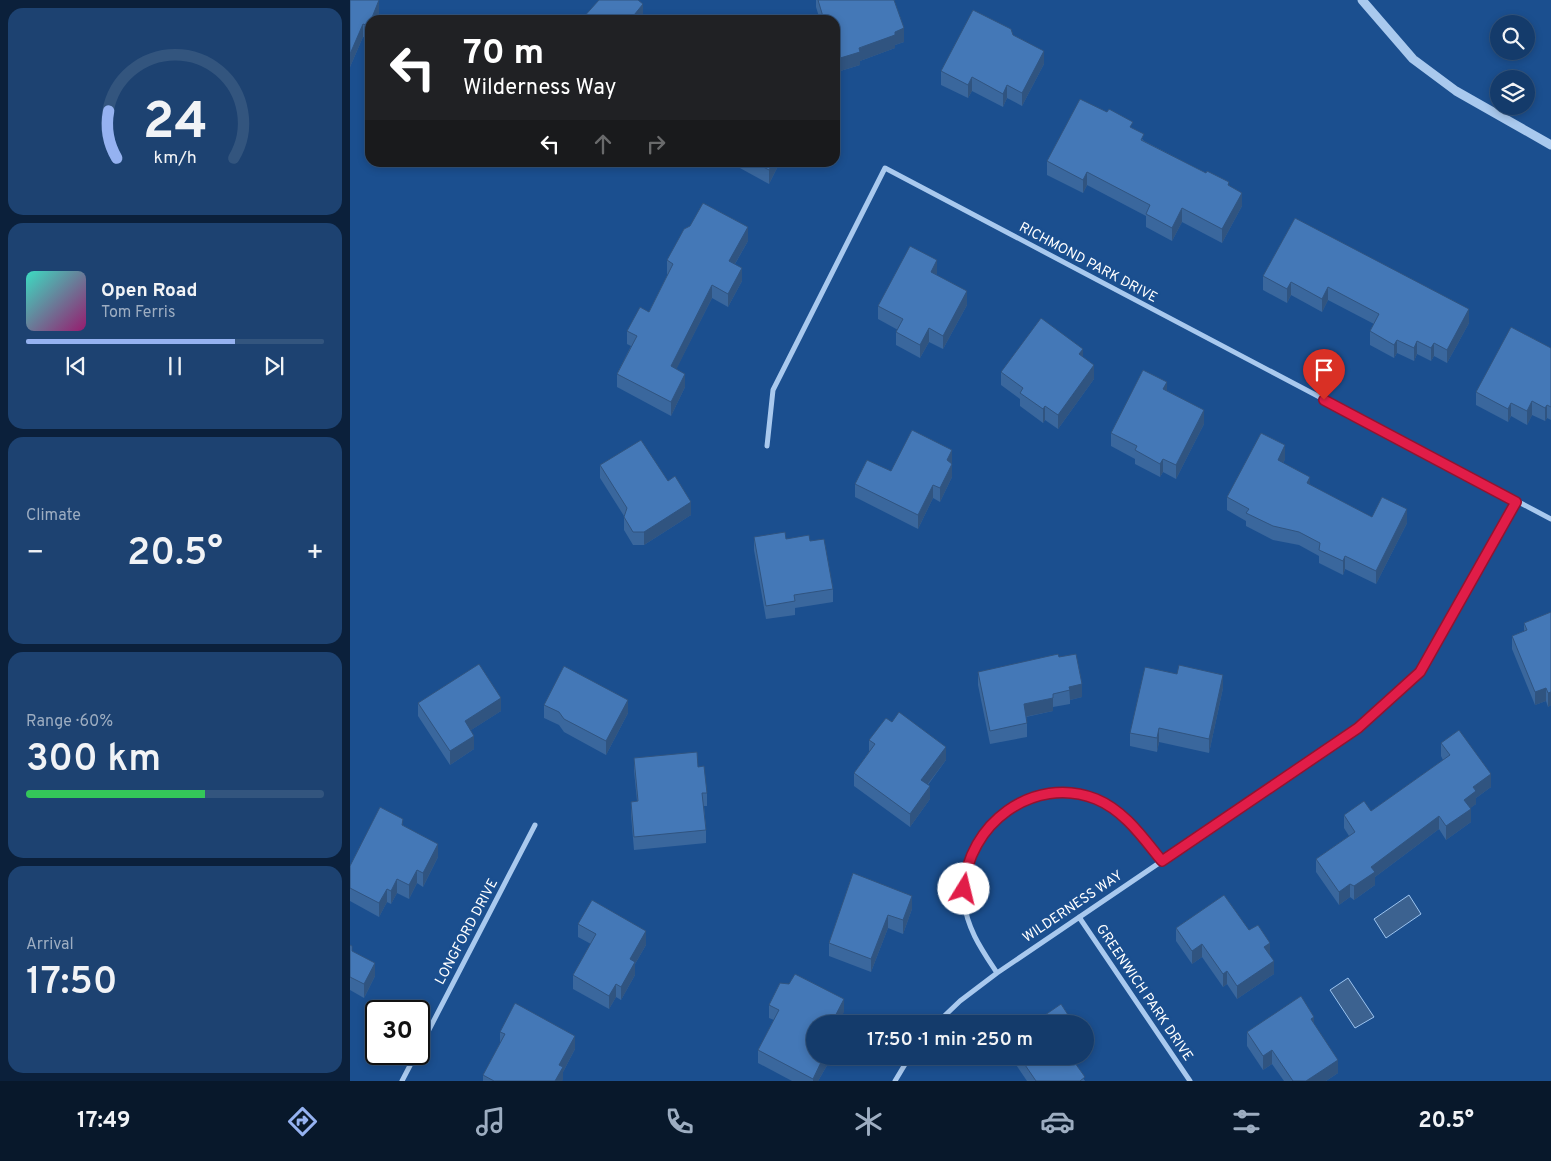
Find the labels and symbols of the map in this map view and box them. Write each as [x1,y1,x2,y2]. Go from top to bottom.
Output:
street label: RICHMOND PARK DRIVE [1016,219,1160,307]
pin [1303,349,1345,400]
position arrow [937,862,989,914]
street label: WILDERNESS WAY [1020,867,1126,947]
street label: LONGFORD DRIVE [432,876,502,988]
street label: GREENWICH PARK DRIVE [1092,921,1196,1065]
speed limit sign: 30 [365,1000,430,1065]

